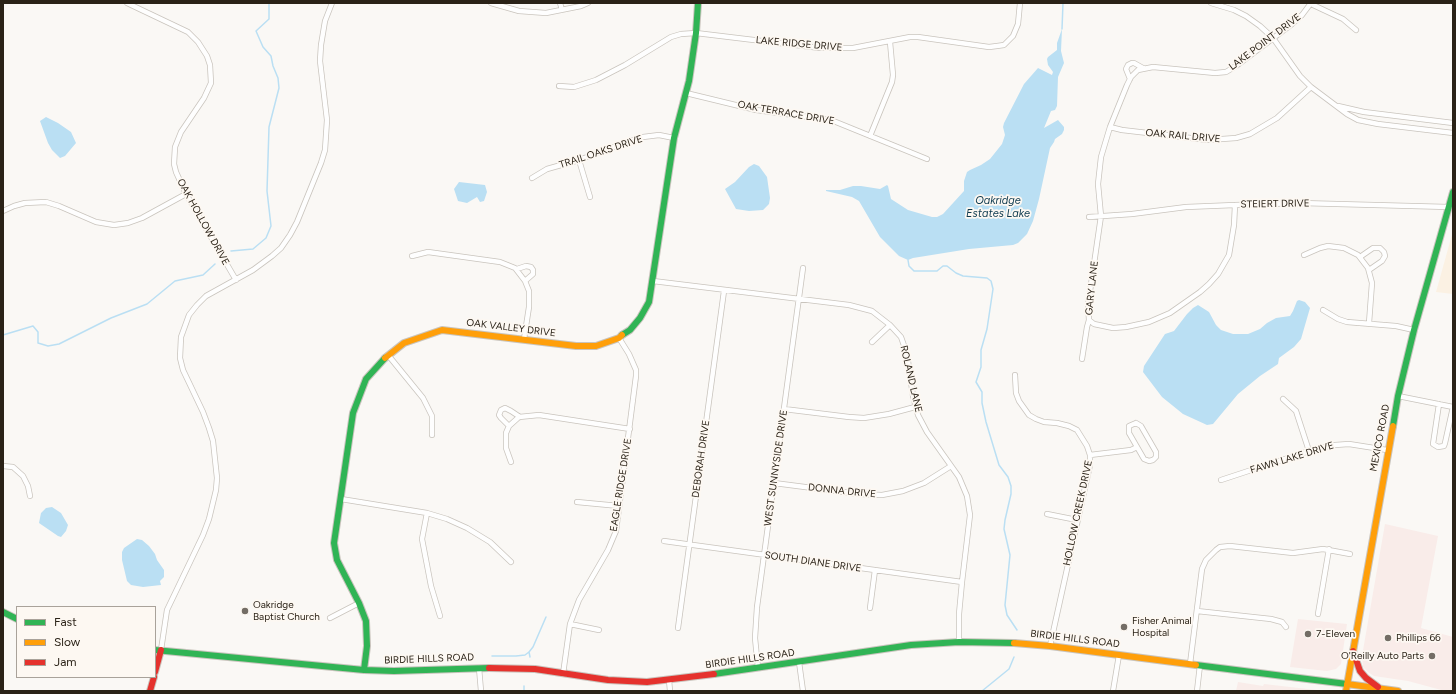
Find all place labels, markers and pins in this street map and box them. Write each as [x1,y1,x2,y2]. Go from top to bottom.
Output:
place label: Oakridge Baptist Church [253,599,320,622]
marker: Oakridge Baptist Church [240,606,250,616]
place label: Fisher Animal Hospital [1132,615,1192,638]
marker: Fisher Animal Hospital [1119,622,1129,632]
place label: 7-Eleven [1316,628,1355,640]
marker: 7-Eleven [1303,629,1313,639]
place label: Phillips 66 [1396,632,1441,644]
marker: Phillips 66 [1383,633,1393,643]
place label: O'Reilly Auto Parts [1341,650,1424,662]
marker: O'Reilly Auto Parts [1427,651,1437,661]

